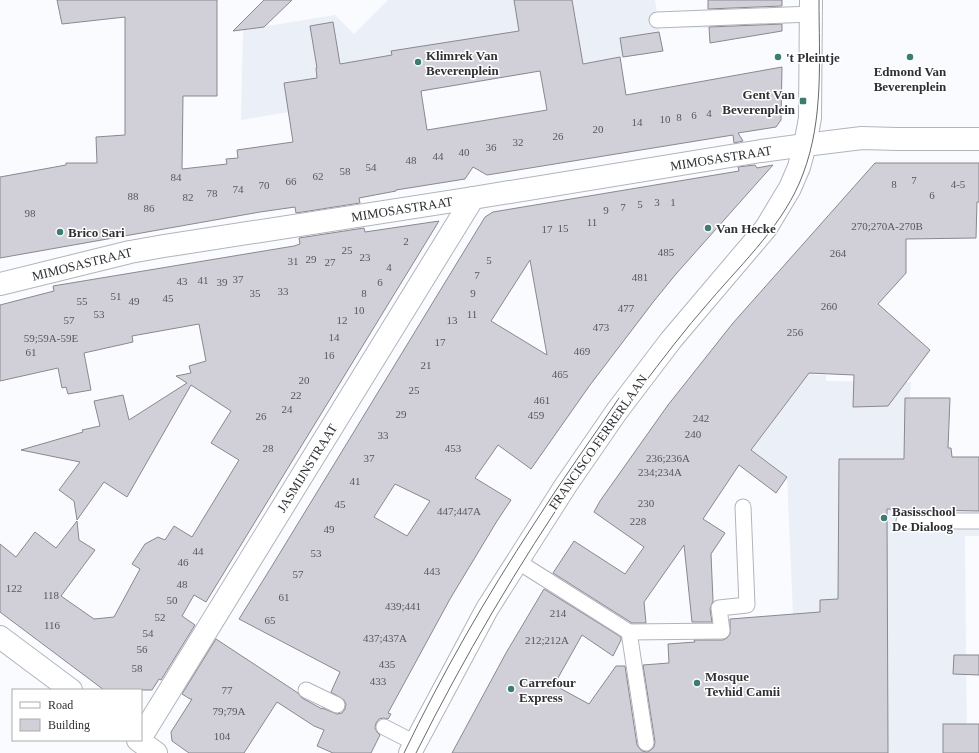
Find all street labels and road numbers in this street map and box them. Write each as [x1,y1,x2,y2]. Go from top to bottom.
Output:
street label: MIMOSASTRAAT [669,143,773,173]
street label: MIMOSASTRAAT [350,194,454,224]
street label: MIMOSASTRAAT [30,244,134,284]
street label: FRANCISCO FERRERLAAN [546,371,651,512]
street label: JASMIJNSTRAAT [274,421,340,515]

